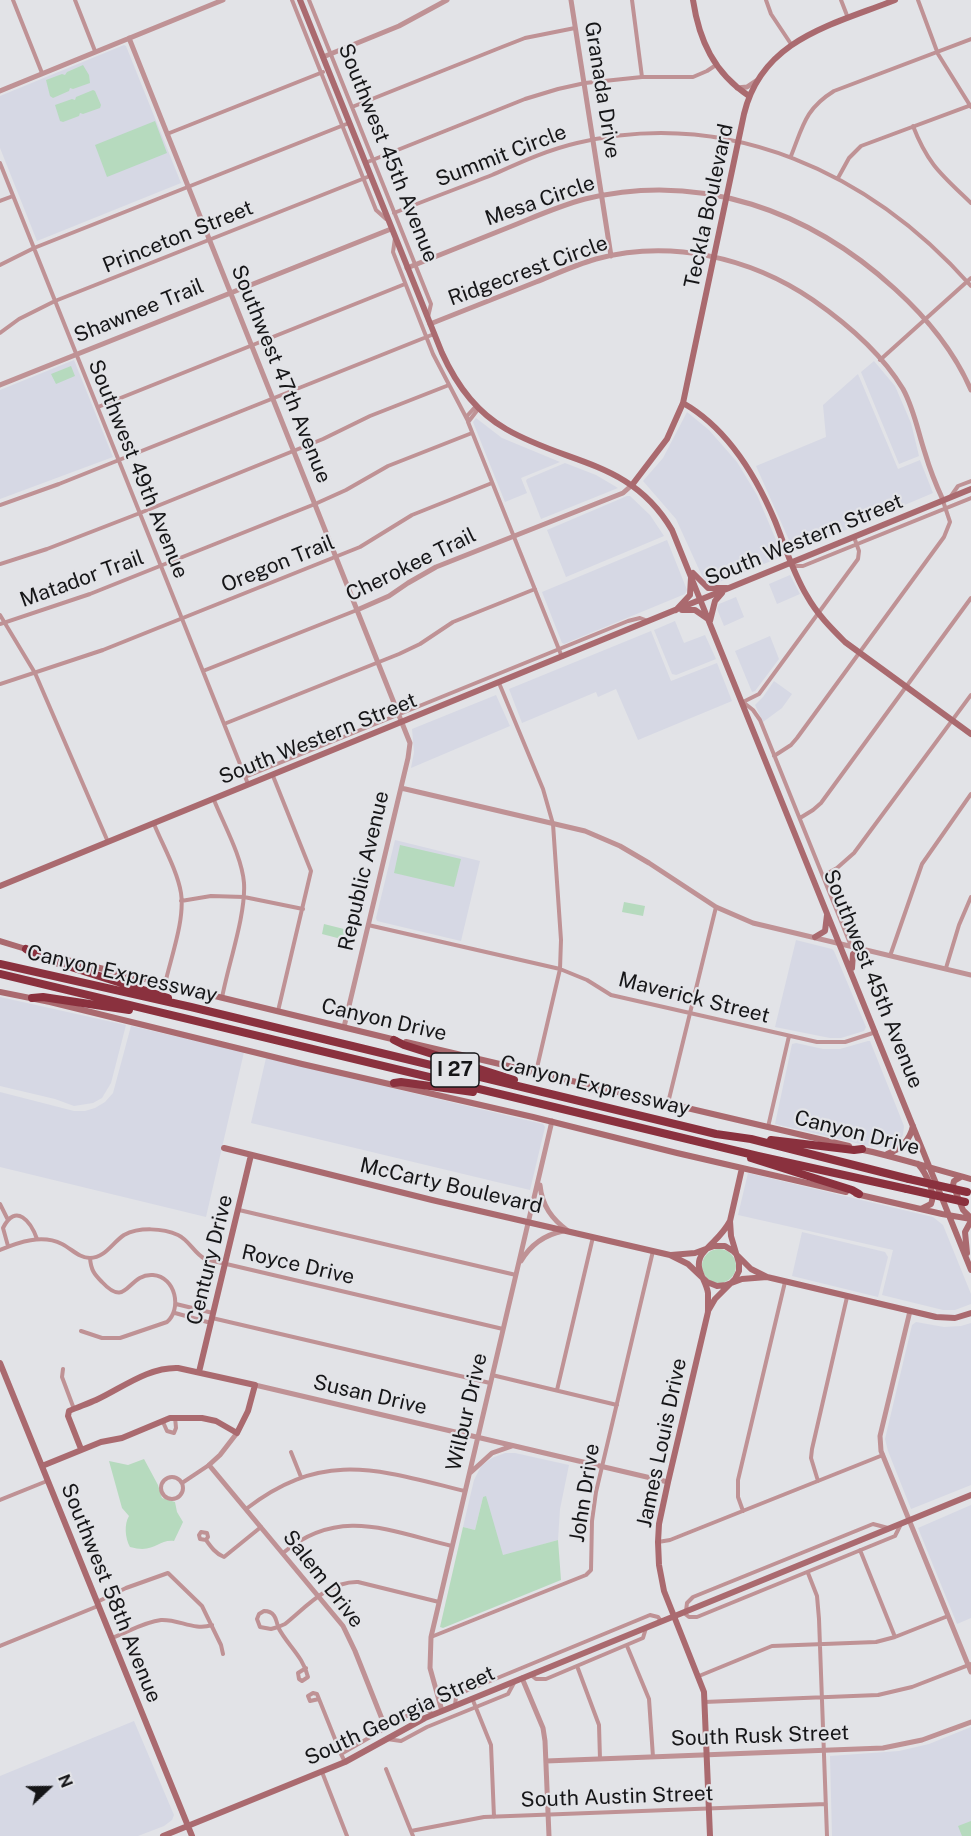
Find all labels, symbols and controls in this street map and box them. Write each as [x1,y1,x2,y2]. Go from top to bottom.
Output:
street label: Granada Drive [579,20,625,160]
street label: Southwest 45th Avenue [333,40,443,266]
street label: Summit Circle [432,120,570,192]
street label: Teckla Boulevard [679,122,739,290]
street label: Mesa Circle [482,170,598,232]
street label: Princeton Street [99,195,257,279]
street label: Ridgecrest Circle [445,230,611,312]
street label: Southwest 47th Avenue [226,261,336,487]
street label: Shawnee Trail [70,274,208,348]
street label: Southwest 49th Avenue [83,356,193,582]
street label: South Western Street [701,489,907,591]
street label: Cherokee Trail [342,523,480,607]
street label: Oregon Trail [218,530,338,598]
street label: Matador Trail [17,545,147,613]
street label: South Western Street [215,688,421,790]
street label: Republic Avenue [333,789,395,953]
street label: Southwest 45th Avenue [818,866,928,1092]
street label: Canyon Expressway [24,940,220,1008]
street label: Maverick Street [616,967,772,1029]
street label: Canyon Drive [319,993,449,1047]
street label: Canyon Expressway [498,1050,692,1122]
road number: I 27 [431,1053,479,1087]
street label: Canyon Drive [792,1105,922,1161]
street label: McCarty Boulevard [357,1153,545,1219]
street label: Century Drive [182,1192,238,1328]
street label: Royce Drive [239,1240,357,1290]
street label: Wilbur Drive [441,1351,493,1473]
street label: James Louis Drive [632,1356,692,1530]
street label: Susan Drive [311,1370,429,1420]
street label: John Drive [565,1442,605,1544]
street label: Southwest 58th Avenue [55,1480,167,1706]
street label: Salem Drive [277,1525,369,1633]
street label: South Georgia Street [301,1661,499,1771]
street label: South Rusk Street [670,1720,850,1752]
north arrow [18,1758,78,1818]
text: N [54,1772,76,1790]
street label: South Austin Street [520,1781,714,1813]

